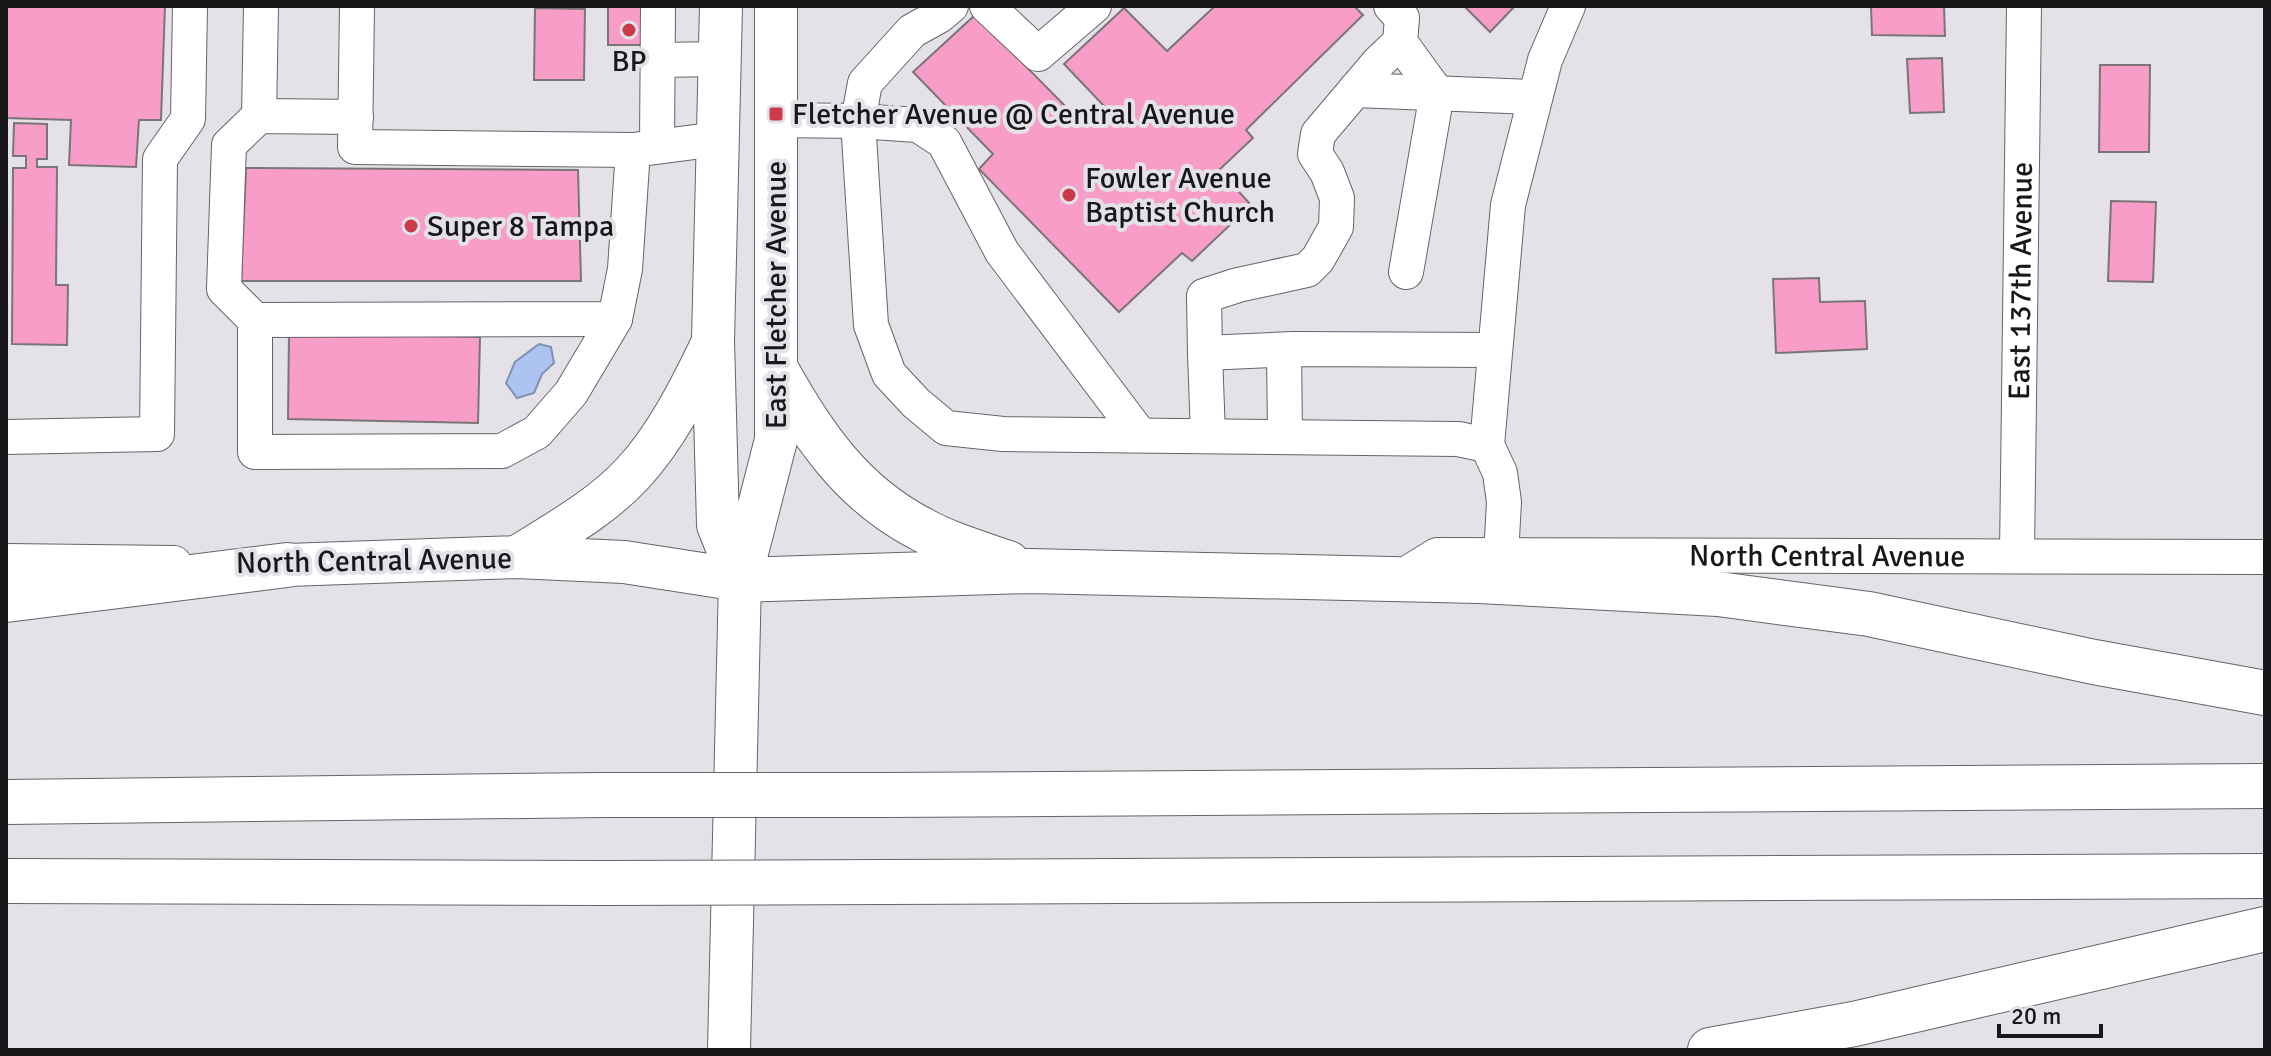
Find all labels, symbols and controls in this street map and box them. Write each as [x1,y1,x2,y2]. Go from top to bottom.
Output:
marker: BP [620,21,638,39]
place label: BP [611,43,647,80]
place label: Fletcher Avenue @ Central Avenue [792,96,1235,133]
marker: Fletcher Avenue @ Central Avenue [767,105,785,123]
place label: Fowler Avenue Baptist Church [1085,160,1275,231]
street label: East Fletcher Avenue [758,161,795,429]
street label: East 137th Avenue [2000,162,2041,400]
marker: Fowler Avenue Baptist Church [1060,186,1078,204]
place label: Super 8 Tampa [427,208,614,245]
marker: Super 8 Tampa [402,217,420,235]
street label: North Central Avenue [1689,537,1965,575]
street label: North Central Avenue [236,540,512,582]
scale bar [1999,988,2101,1038]
text: 20 m [2011,1001,2061,1031]

